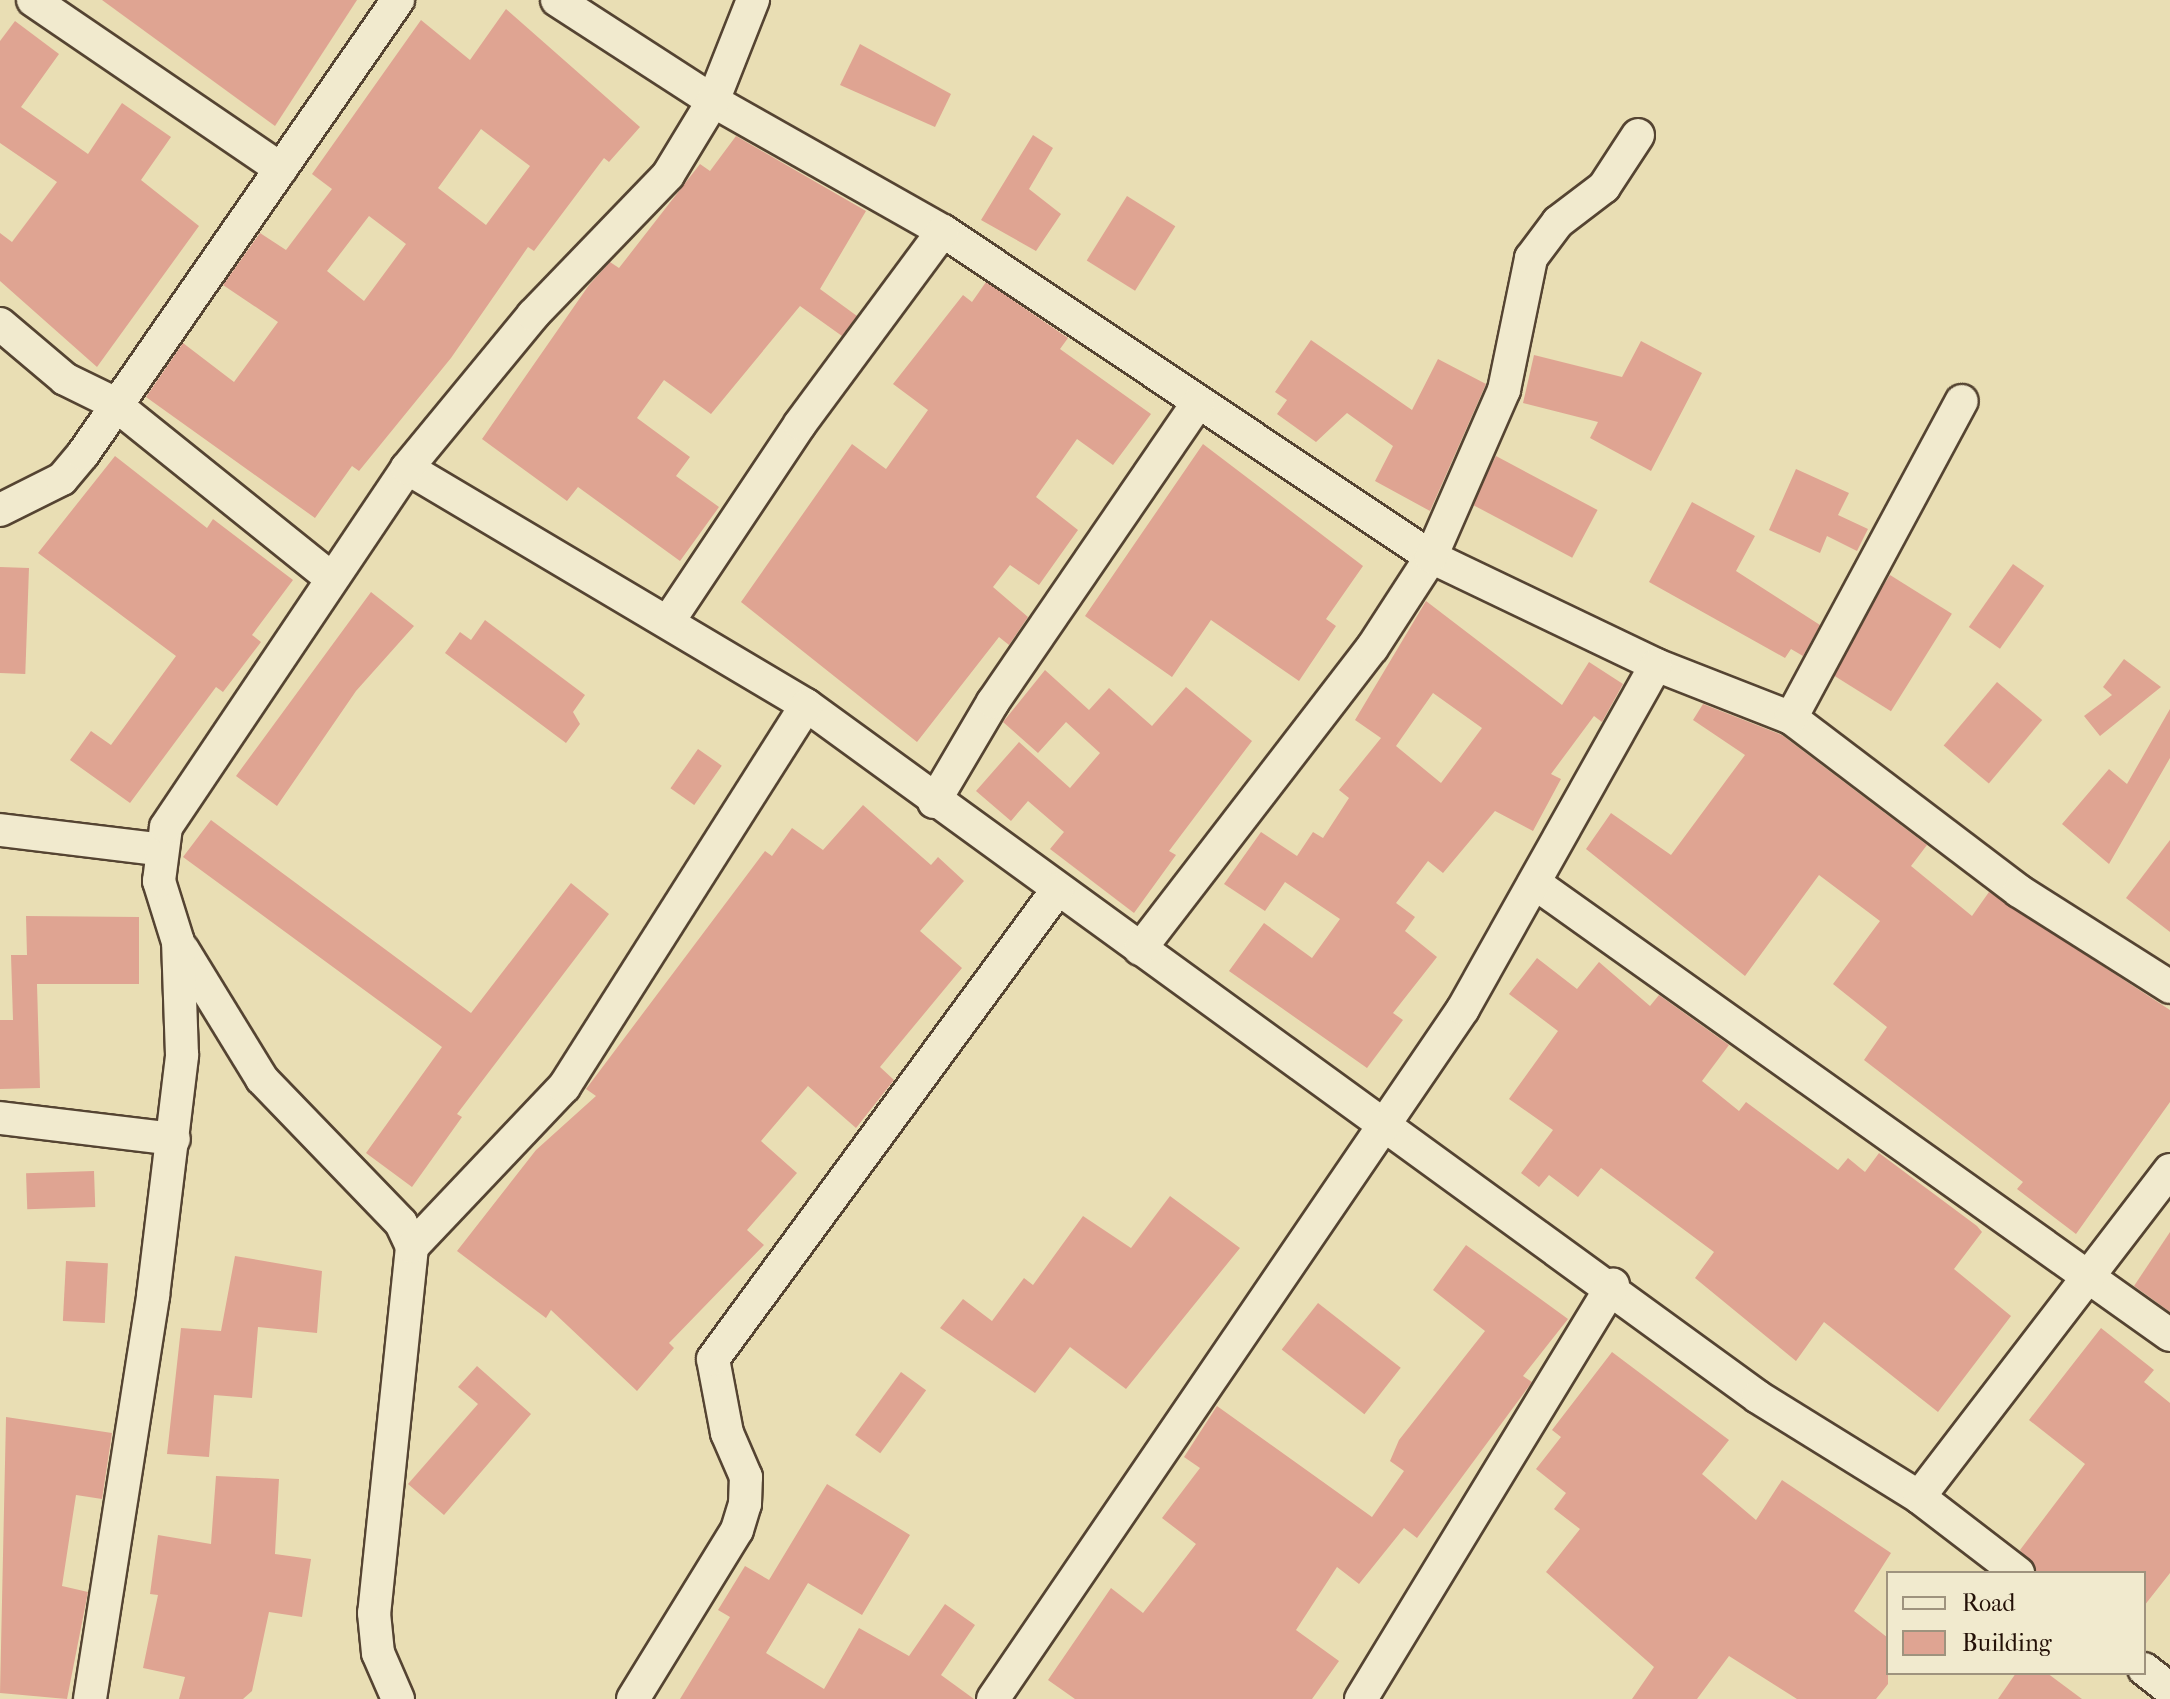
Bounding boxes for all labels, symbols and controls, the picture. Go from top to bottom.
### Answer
legend [1886,1571,2146,1675]
text: Road [1962,1589,2015,1617]
text: Building [1962,1629,2052,1657]

